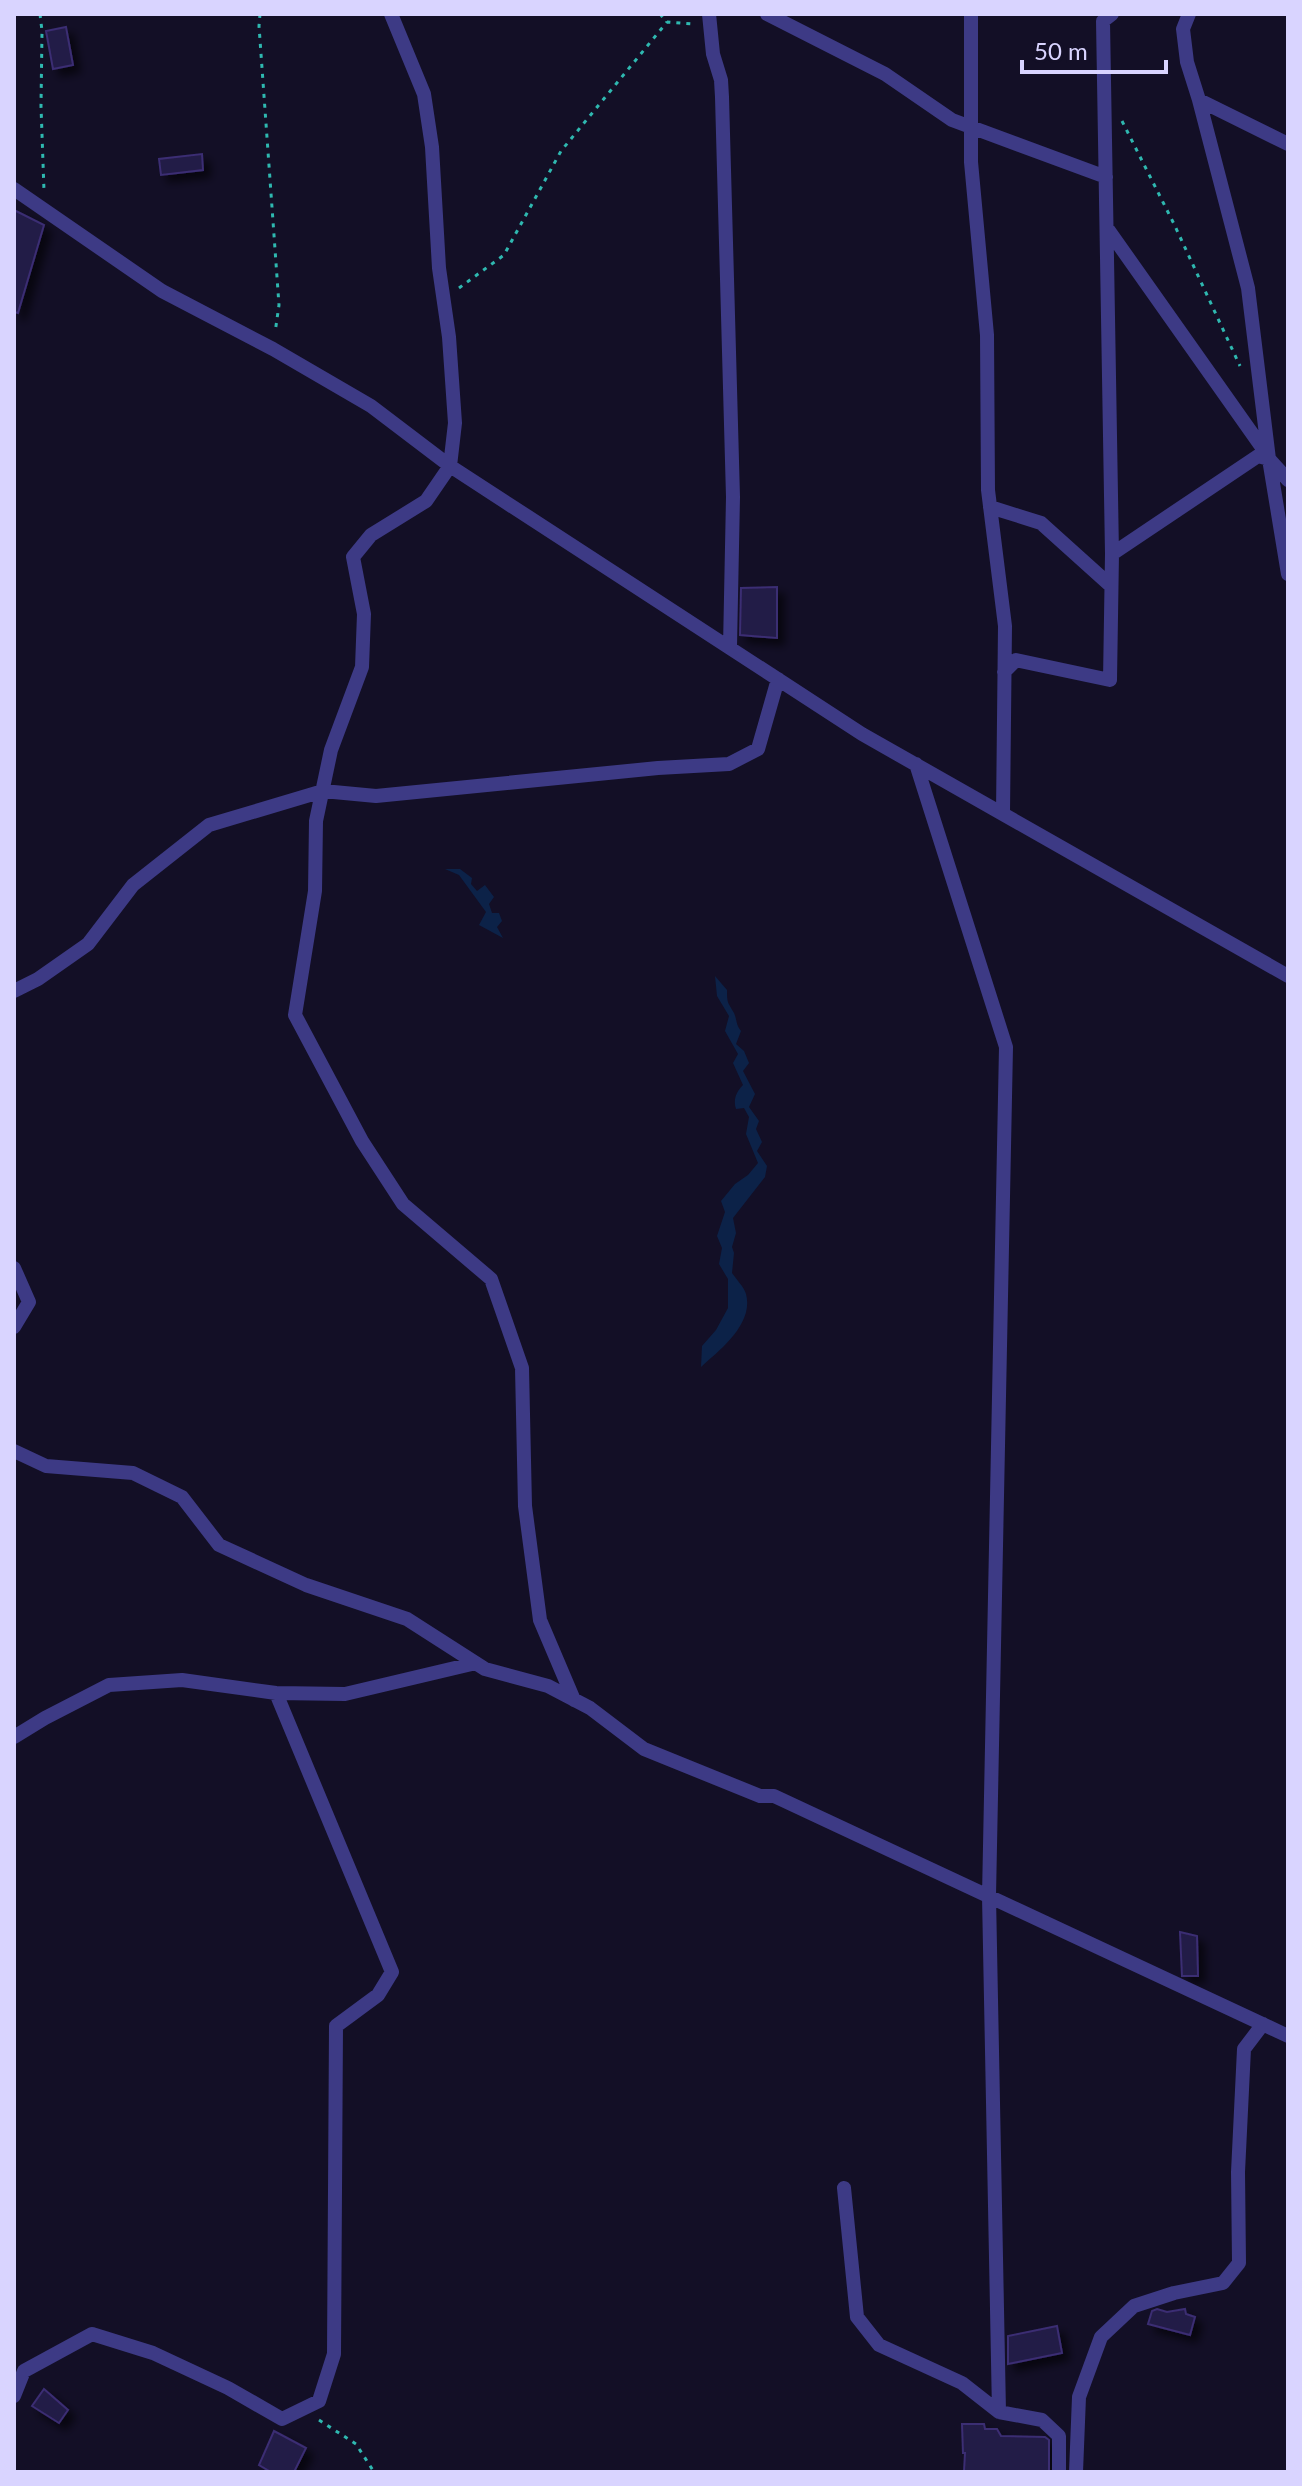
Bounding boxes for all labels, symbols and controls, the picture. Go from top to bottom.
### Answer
scale bar [1022,24,1166,74]
text: 50 m [1034,36,1088,65]

